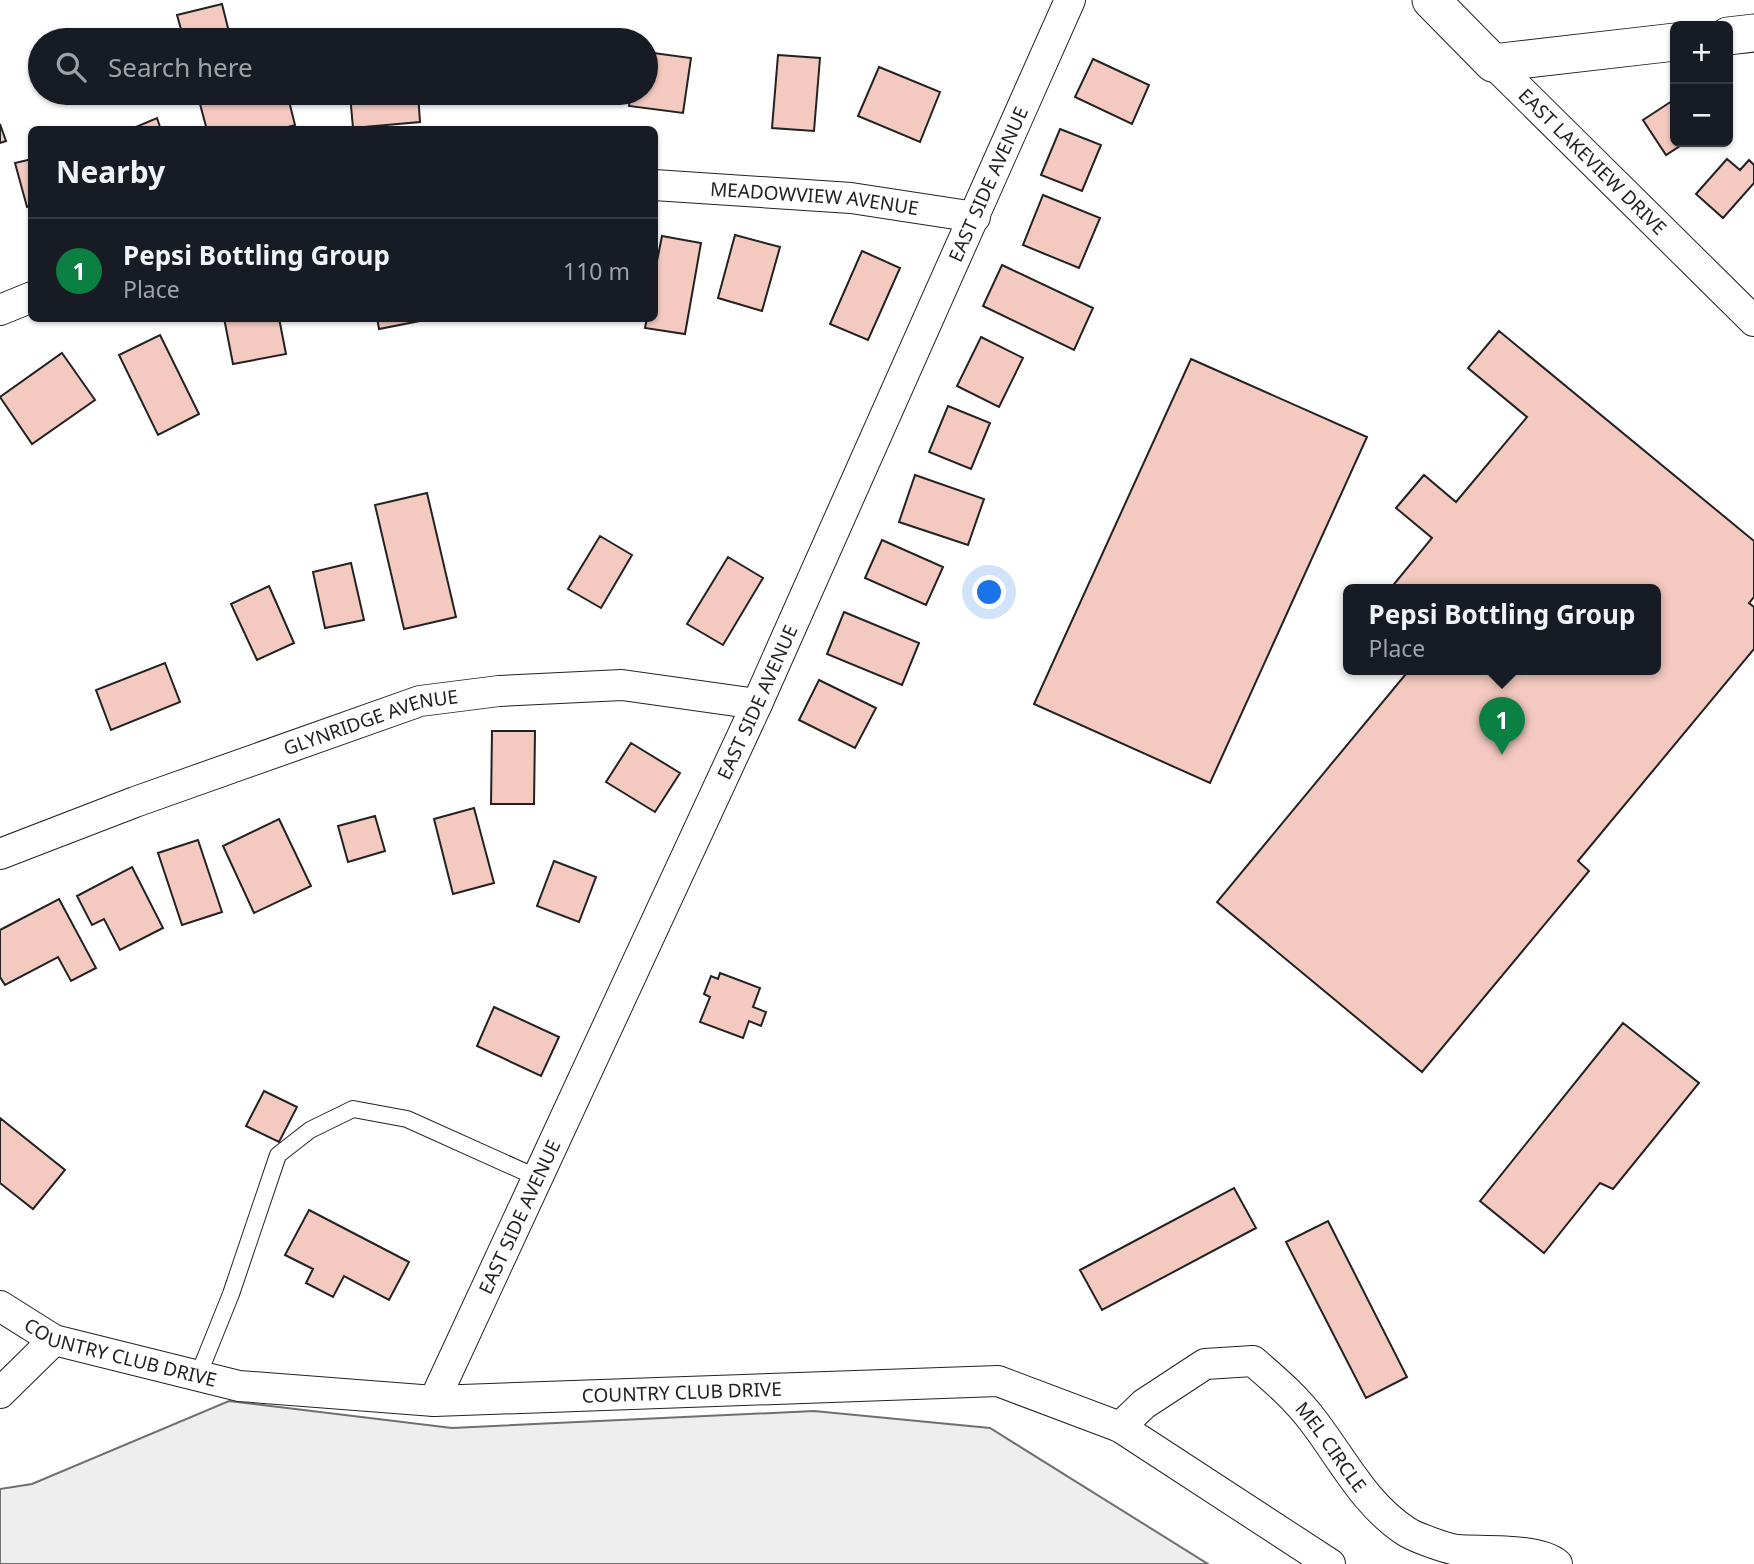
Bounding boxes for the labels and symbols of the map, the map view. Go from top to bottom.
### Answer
street label: EAST LAKEVIEW DRIVE [1513,82,1672,240]
street label: EAST SIDE AVENUE [942,103,1034,266]
street label: MEADOWVIEW AVENUE [709,176,921,221]
your location [972,575,1006,609]
street label: EAST SIDE AVENUE [711,621,804,784]
street label: GLYNRIDGE AVENUE [280,683,459,761]
pin: 1 [1479,697,1525,755]
street label: EAST SIDE AVENUE [472,1135,566,1298]
street label: COUNTRY CLUB DRIVE [19,1311,219,1393]
street label: COUNTRY CLUB DRIVE [581,1376,782,1409]
street label: MEL CIRCLE [1290,1396,1372,1498]

